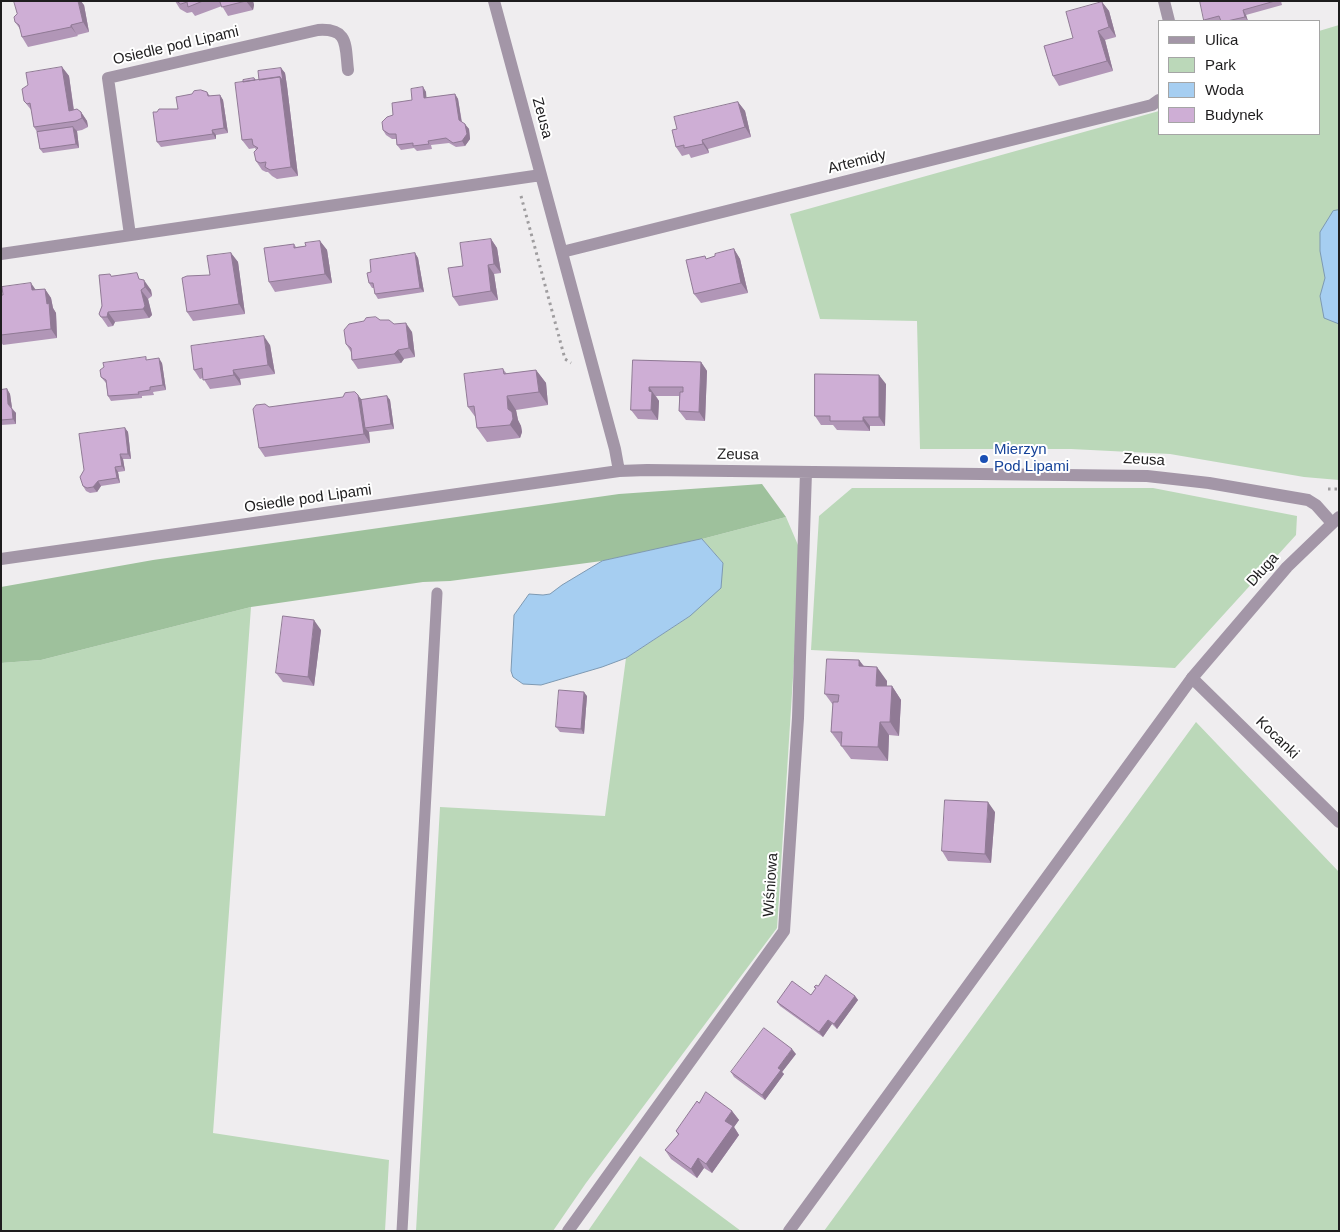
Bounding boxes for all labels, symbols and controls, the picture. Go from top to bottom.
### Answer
legend [1158,20,1320,135]
street label: Osiedle pod Lipami [111,23,241,69]
text: Ulica [1205,31,1238,48]
text: Park [1205,56,1236,73]
text: Woda [1205,81,1244,98]
street label: Zeusa [528,96,556,140]
text: Budynek [1205,106,1263,123]
street label: Artemidy [826,146,888,178]
place label: Mierzyn Pod Lipami [994,441,1069,476]
street label: Zeusa [717,446,759,464]
street label: Zeusa [1123,450,1165,470]
marker: Mierzyn Pod Lipami [978,453,990,465]
street label: Osiedle pod Lipami [243,481,373,517]
street label: Długa [1243,549,1283,591]
street label: Kocanki [1252,713,1302,763]
street label: Wiśniowa [760,852,782,918]

